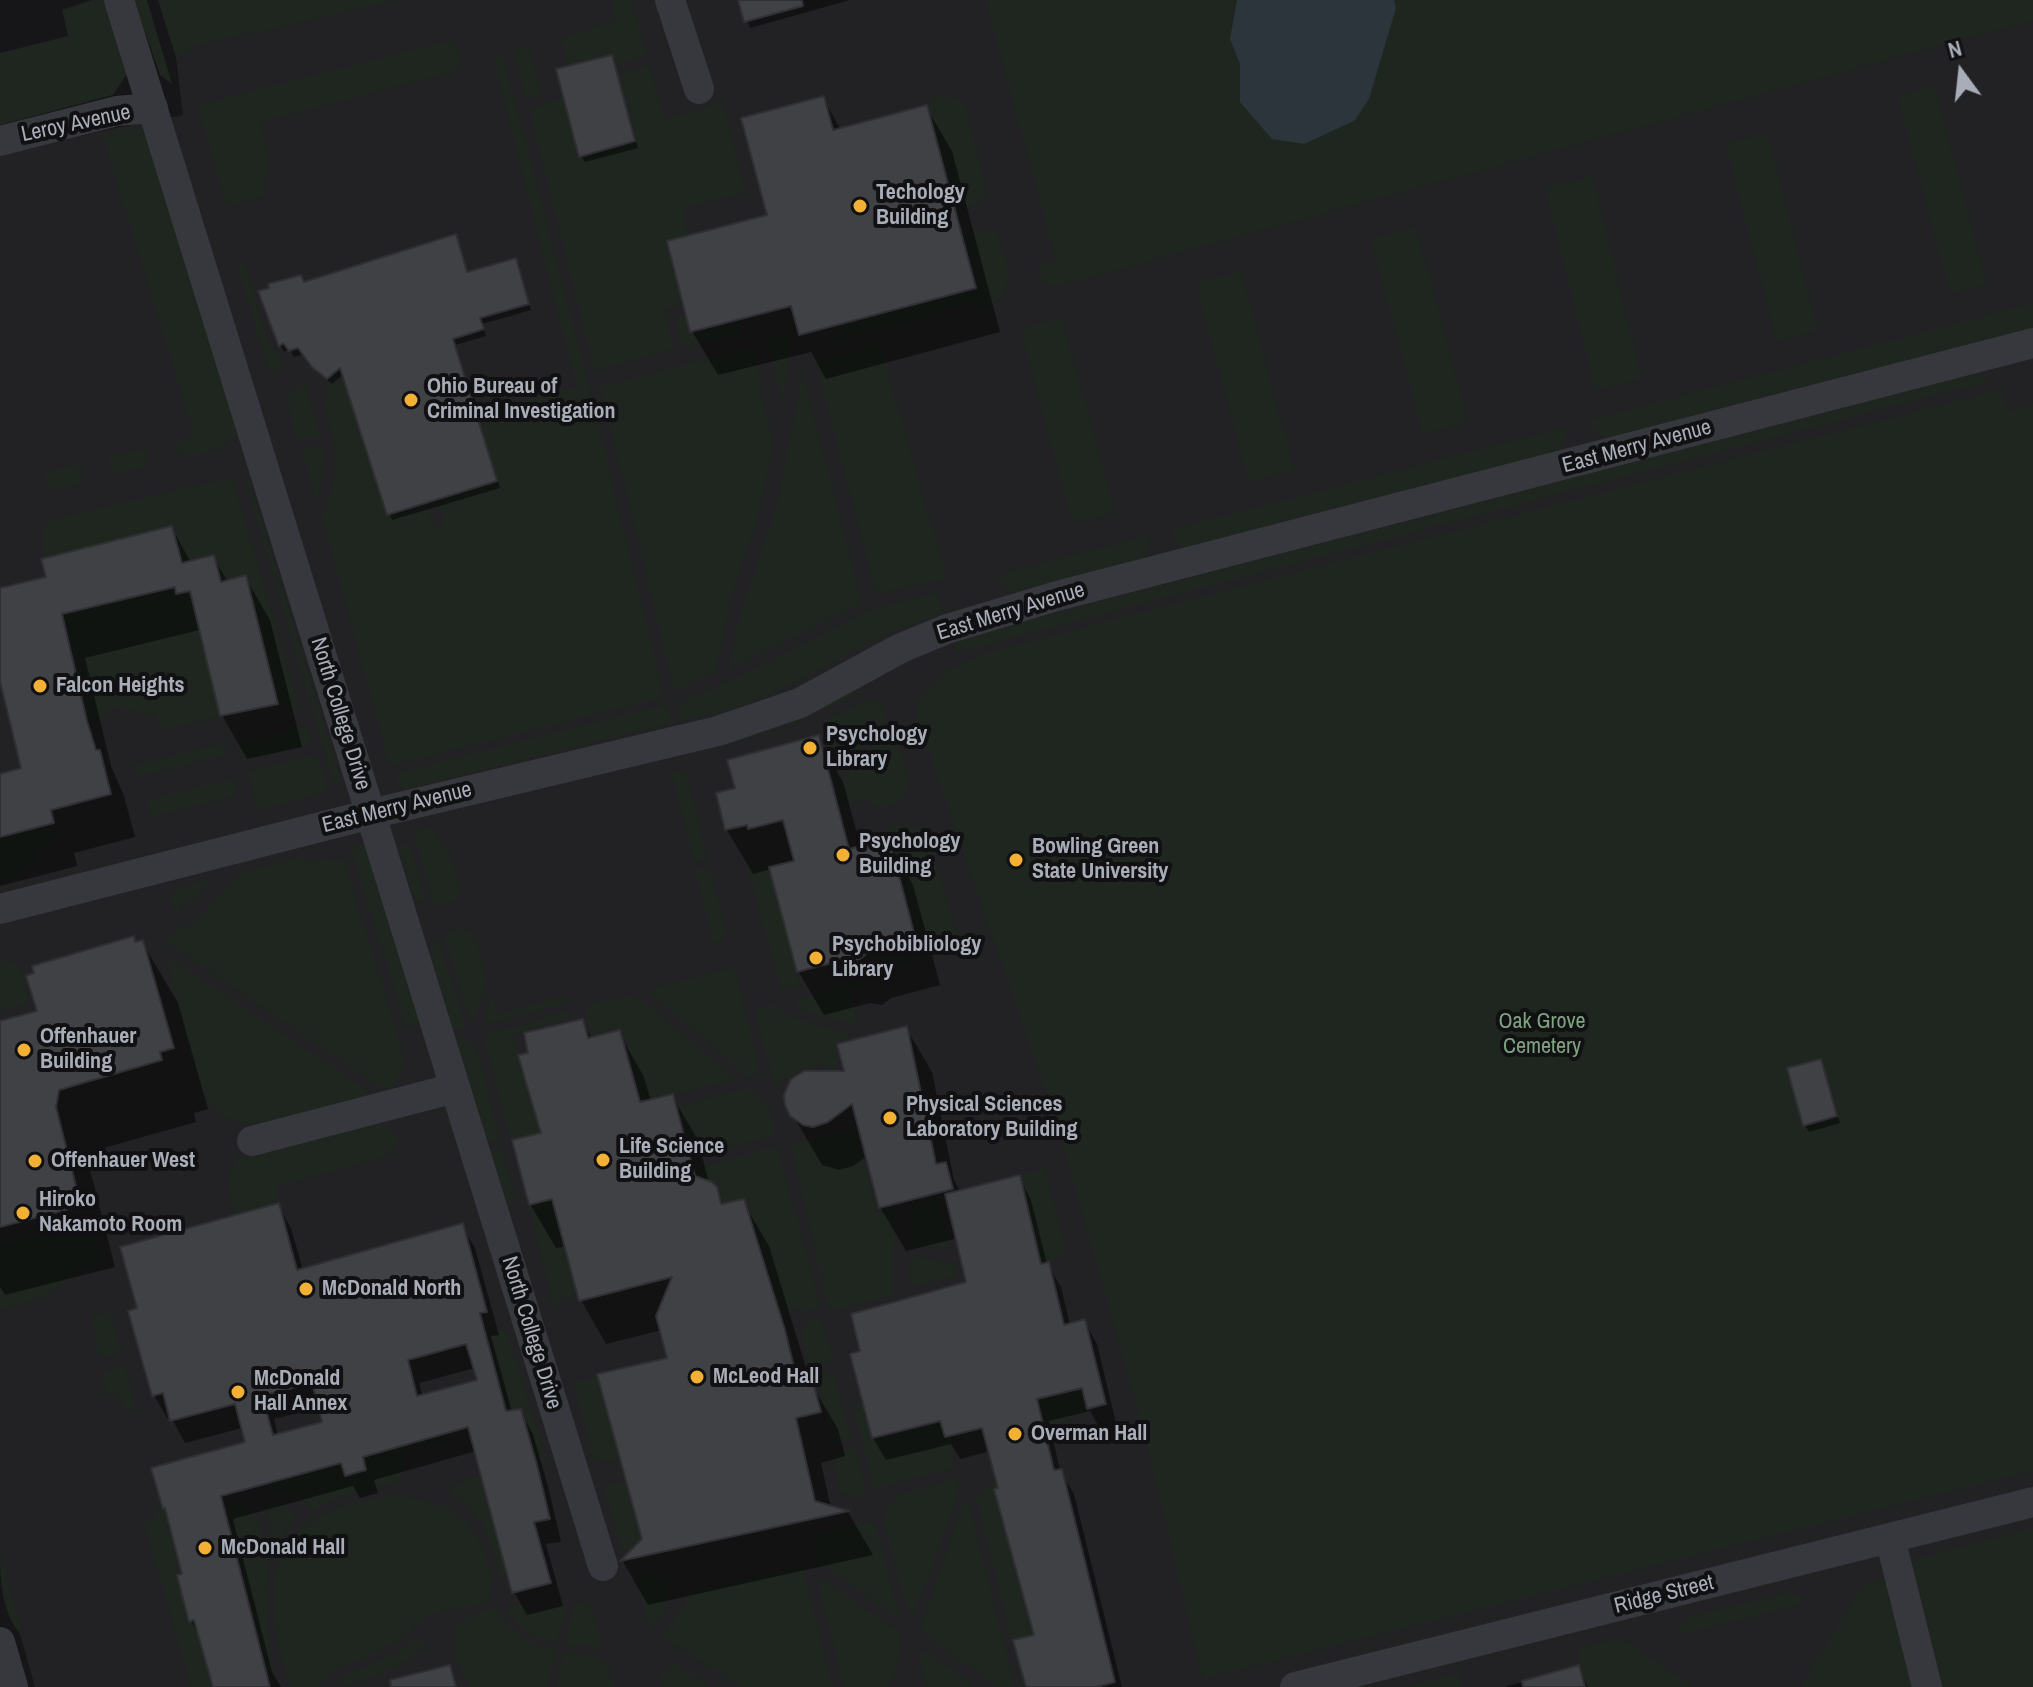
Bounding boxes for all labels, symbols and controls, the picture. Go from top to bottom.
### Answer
north arrow [1921,32,2001,112]
text: N [1945,33,1965,65]
street label: Leroy Avenue [19,100,133,148]
place label: Techology Building [876,180,965,232]
marker: Techology Building [851,197,869,215]
place label: Ohio Bureau of Criminal Investigation [427,374,615,426]
marker: Ohio Bureau of Criminal Investigation [402,391,420,409]
street label: East Merry Avenue [1560,414,1714,480]
street label: East Merry Avenue [934,577,1088,647]
street label: North College Drive [304,634,376,794]
place label: Falcon Heights [56,673,184,699]
marker: Falcon Heights [31,677,49,695]
place label: Psychology Library [826,722,927,774]
marker: Psychology Library [801,739,819,757]
street label: East Merry Avenue [320,777,474,839]
place label: Psychology Building [859,829,960,880]
place label: Bowling Green State University [1032,834,1168,886]
marker: Psychology Building [834,846,852,864]
marker: Bowling Green State University [1007,851,1025,869]
place label: Psychobibliology Library [832,932,981,984]
marker: Psychobibliology Library [807,949,825,967]
park label: Oak Grove Cemetery [1498,1009,1586,1060]
place label: Offenhauer Building [40,1024,136,1076]
marker: Offenhauer Building [15,1041,33,1059]
place label: Physical Sciences Laboratory Building [906,1092,1077,1144]
marker: Physical Sciences Laboratory Building [881,1109,899,1127]
place label: Life Science Building [619,1134,724,1186]
place label: Offenhauer West [51,1148,195,1174]
marker: Life Science Building [594,1151,612,1169]
marker: Offenhauer West [26,1152,44,1170]
place label: Hiroko Nakamoto Room [39,1187,182,1238]
marker: Hiroko Nakamoto Room [14,1204,32,1222]
street label: North College Drive [495,1253,567,1413]
place label: McDonald North [322,1276,461,1302]
marker: McDonald North [297,1280,315,1298]
place label: McLeod Hall [713,1364,819,1390]
place label: McDonald Hall Annex [254,1366,347,1418]
marker: McLeod Hall [688,1368,706,1386]
marker: McDonald Hall Annex [229,1383,247,1401]
place label: Overman Hall [1031,1421,1147,1447]
marker: Overman Hall [1006,1425,1024,1443]
place label: McDonald Hall [221,1535,345,1561]
marker: McDonald Hall [196,1539,214,1557]
street label: Ridge Street [1612,1570,1716,1620]

